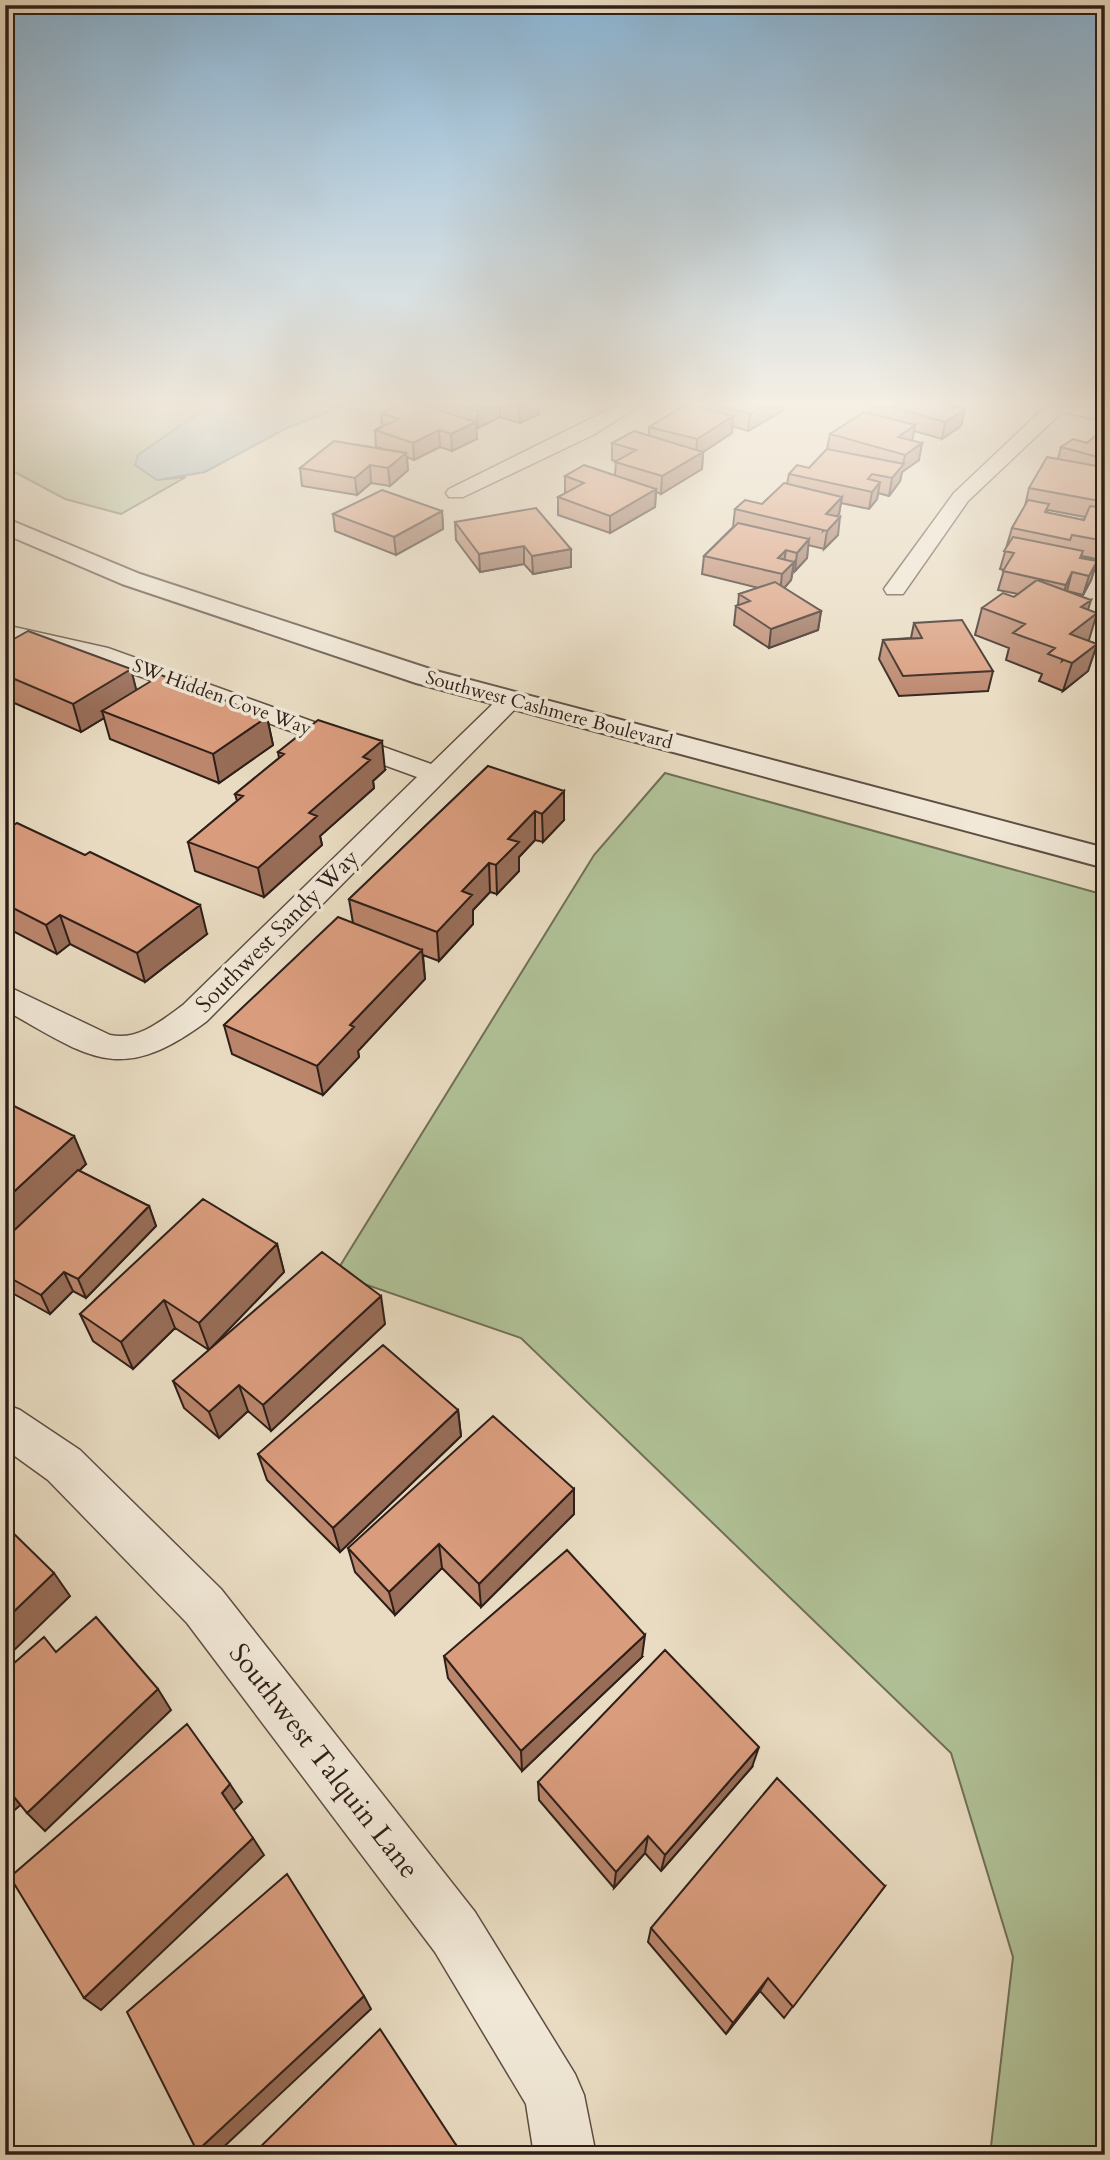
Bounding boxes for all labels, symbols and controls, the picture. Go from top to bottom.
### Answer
street label: SW Hidden Cove Way [129,652,315,742]
street label: Southwest Cashmere Boulevard [423,664,675,756]
street label: Southwest Sandy Way [189,843,365,1019]
street label: Southwest Talquin Lane [220,1636,428,1886]

